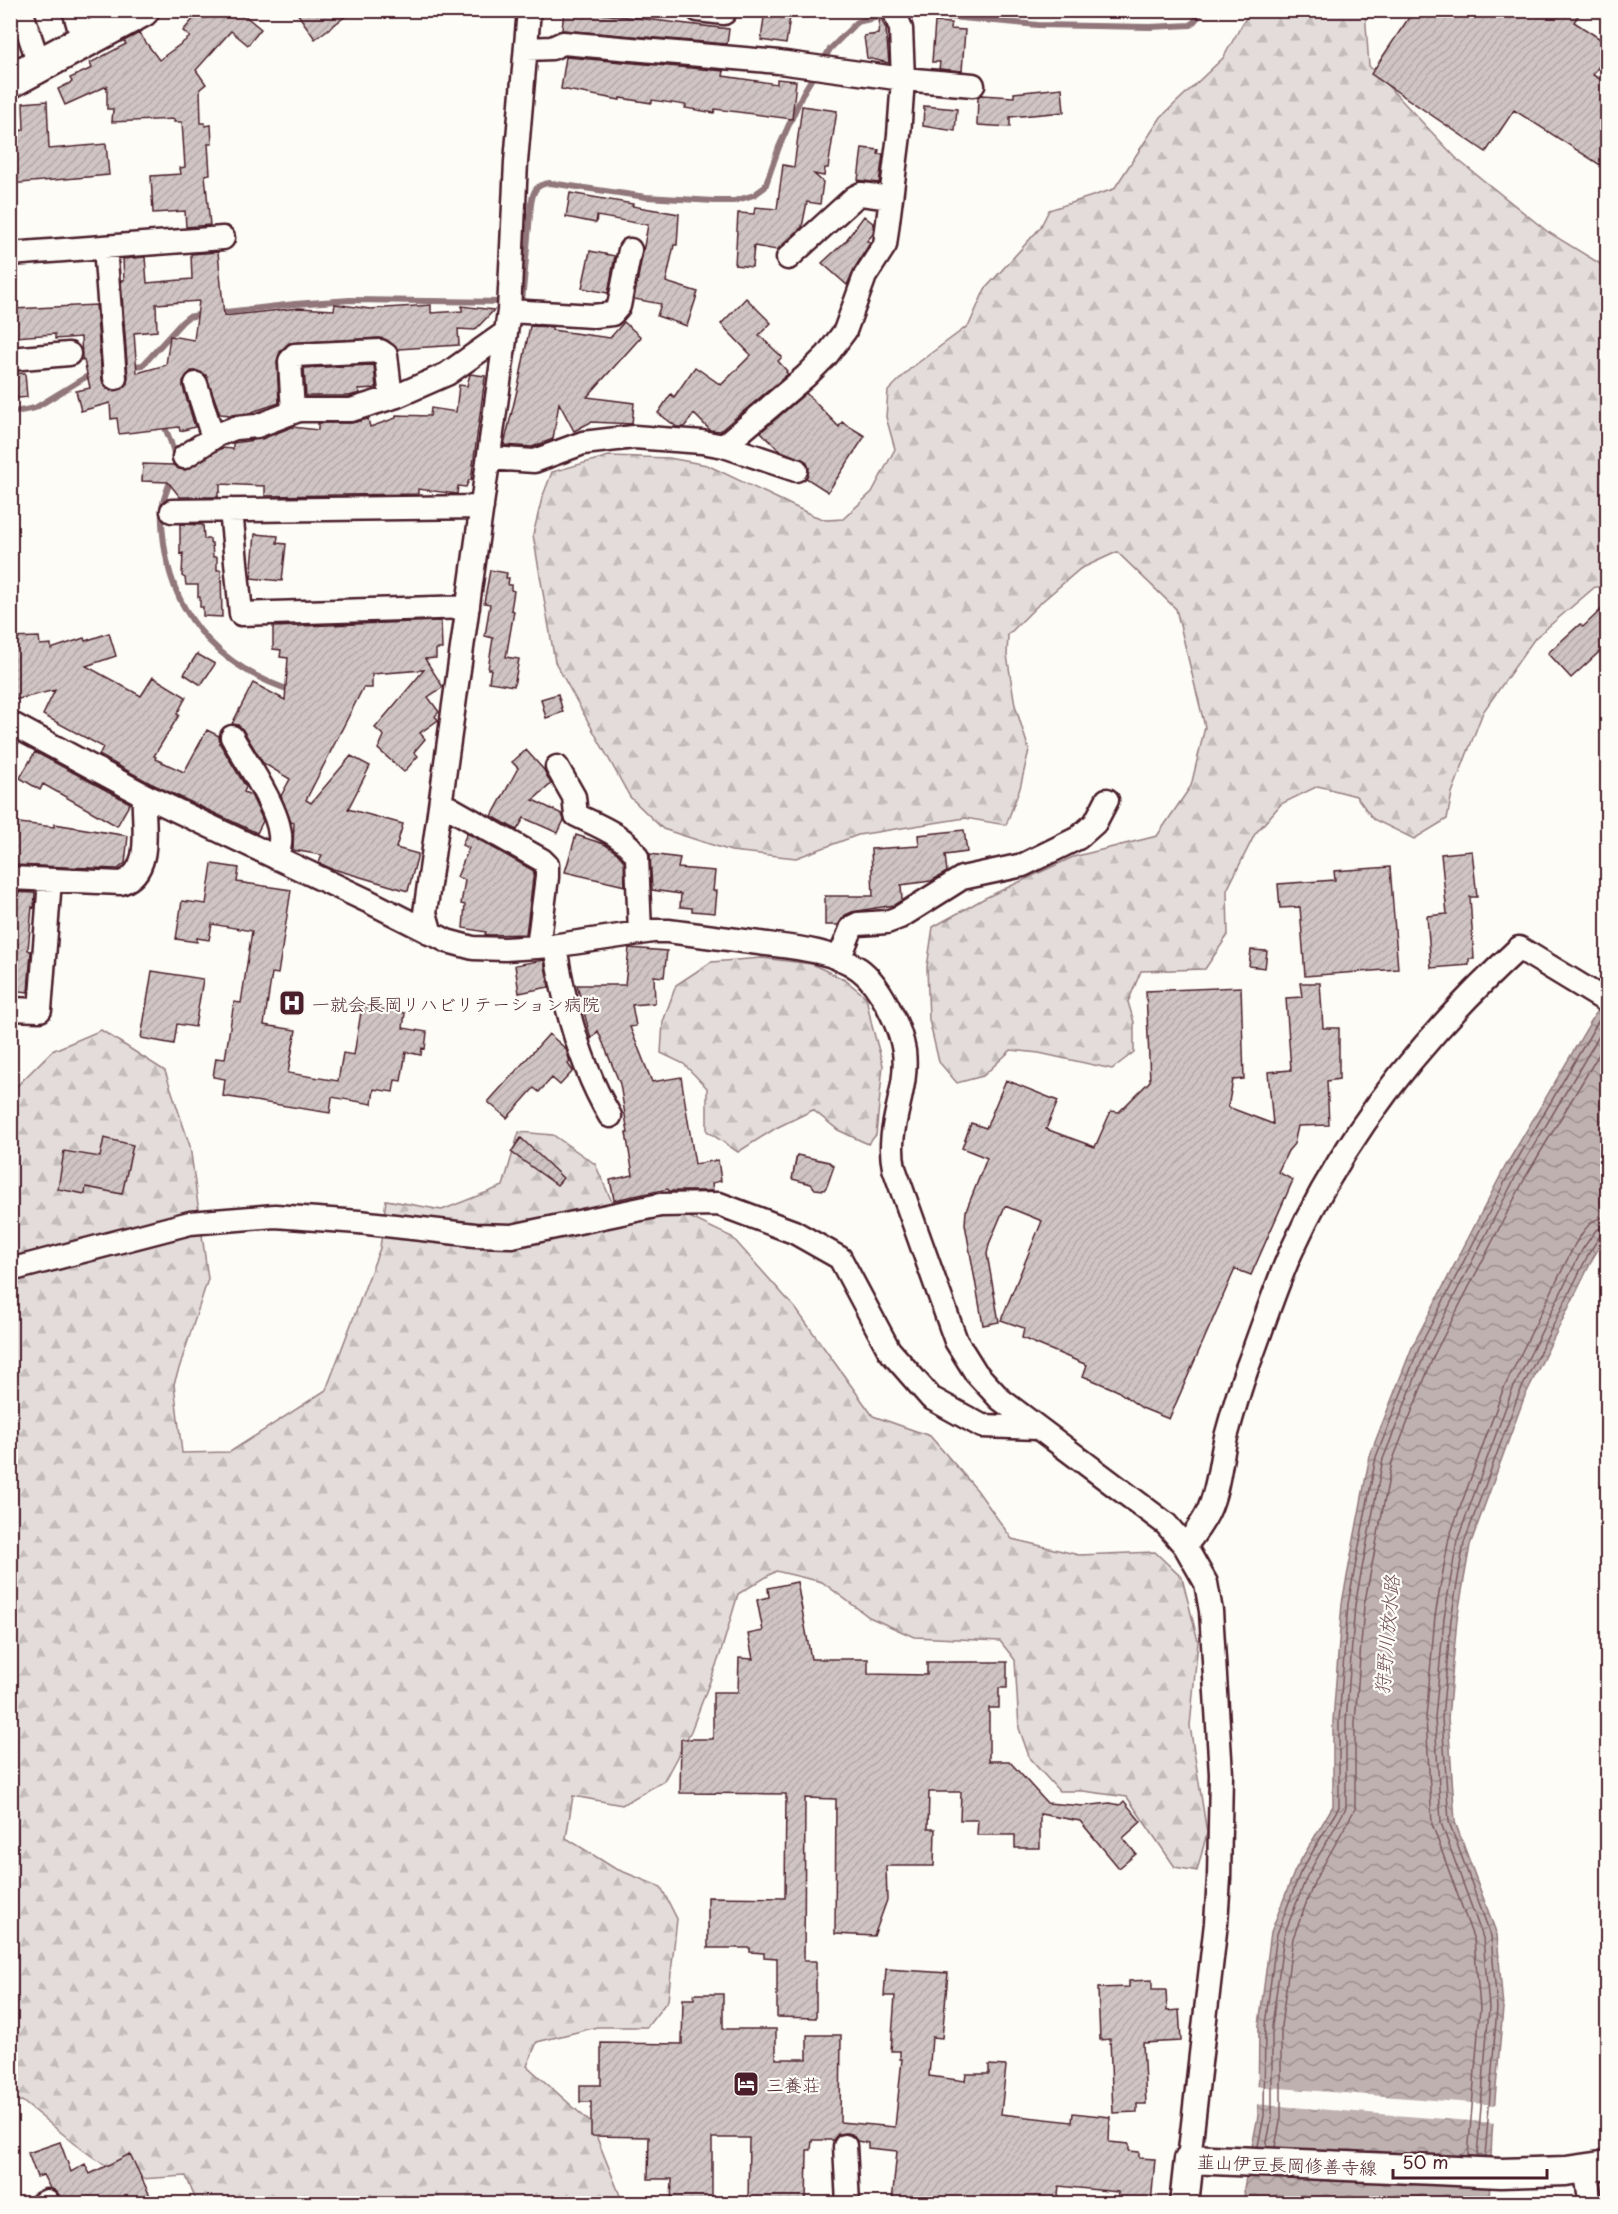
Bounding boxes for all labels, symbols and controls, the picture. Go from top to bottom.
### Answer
hospital icon: 一就会長岡リハビリテーション病院 [277,988,307,1018]
place label: 一就会長岡リハビリテーション病院 [312,990,600,1017]
water label: 狩野川放水路 [1366,1573,1406,1696]
hotel icon: 三養荘 [731,2069,761,2099]
place label: 三養荘 [766,2071,820,2098]
scale bar [1393,2142,1548,2180]
street label: 韮山伊豆長岡修善寺線 [1197,2147,1377,2181]
text: 50 m [1402,2148,1449,2175]

